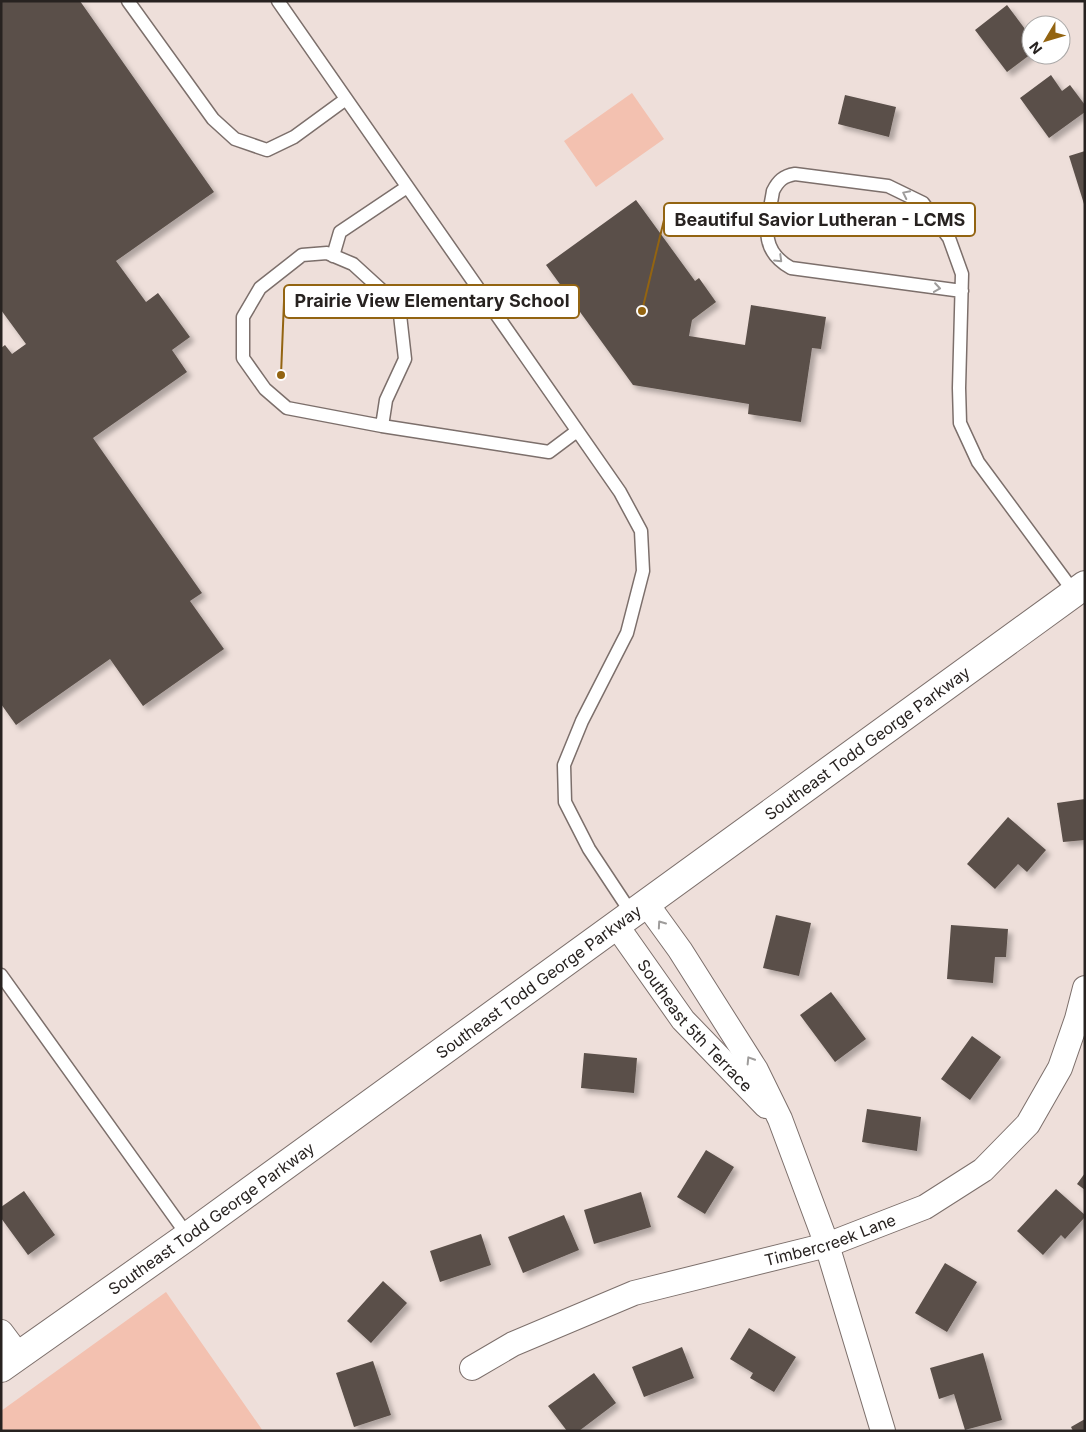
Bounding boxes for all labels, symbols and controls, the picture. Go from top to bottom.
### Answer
north arrow [1021,15,1071,65]
text: N [1025,39,1045,58]
one-way arrow [902,190,911,201]
callout: Beautiful Savior Lutheran - LCMS [664,203,975,236]
text: Beautiful Savior Lutheran - LCMS [675,209,966,230]
one-way arrow [773,253,782,262]
one-way arrow [933,282,941,293]
callout: Prairie View Elementary School [284,285,579,318]
text: Prairie View Elementary School [294,290,570,311]
street label: Southeast Todd George Parkway [761,662,974,824]
street label: Southeast Todd George Parkway [432,900,645,1063]
one-way arrow [658,920,667,930]
street label: Southeast 5th Terrace [633,955,757,1096]
one-way arrow [747,1057,756,1066]
street label: Southeast Todd George Parkway [104,1138,318,1299]
street label: Timbercreek Lane [762,1209,898,1270]

